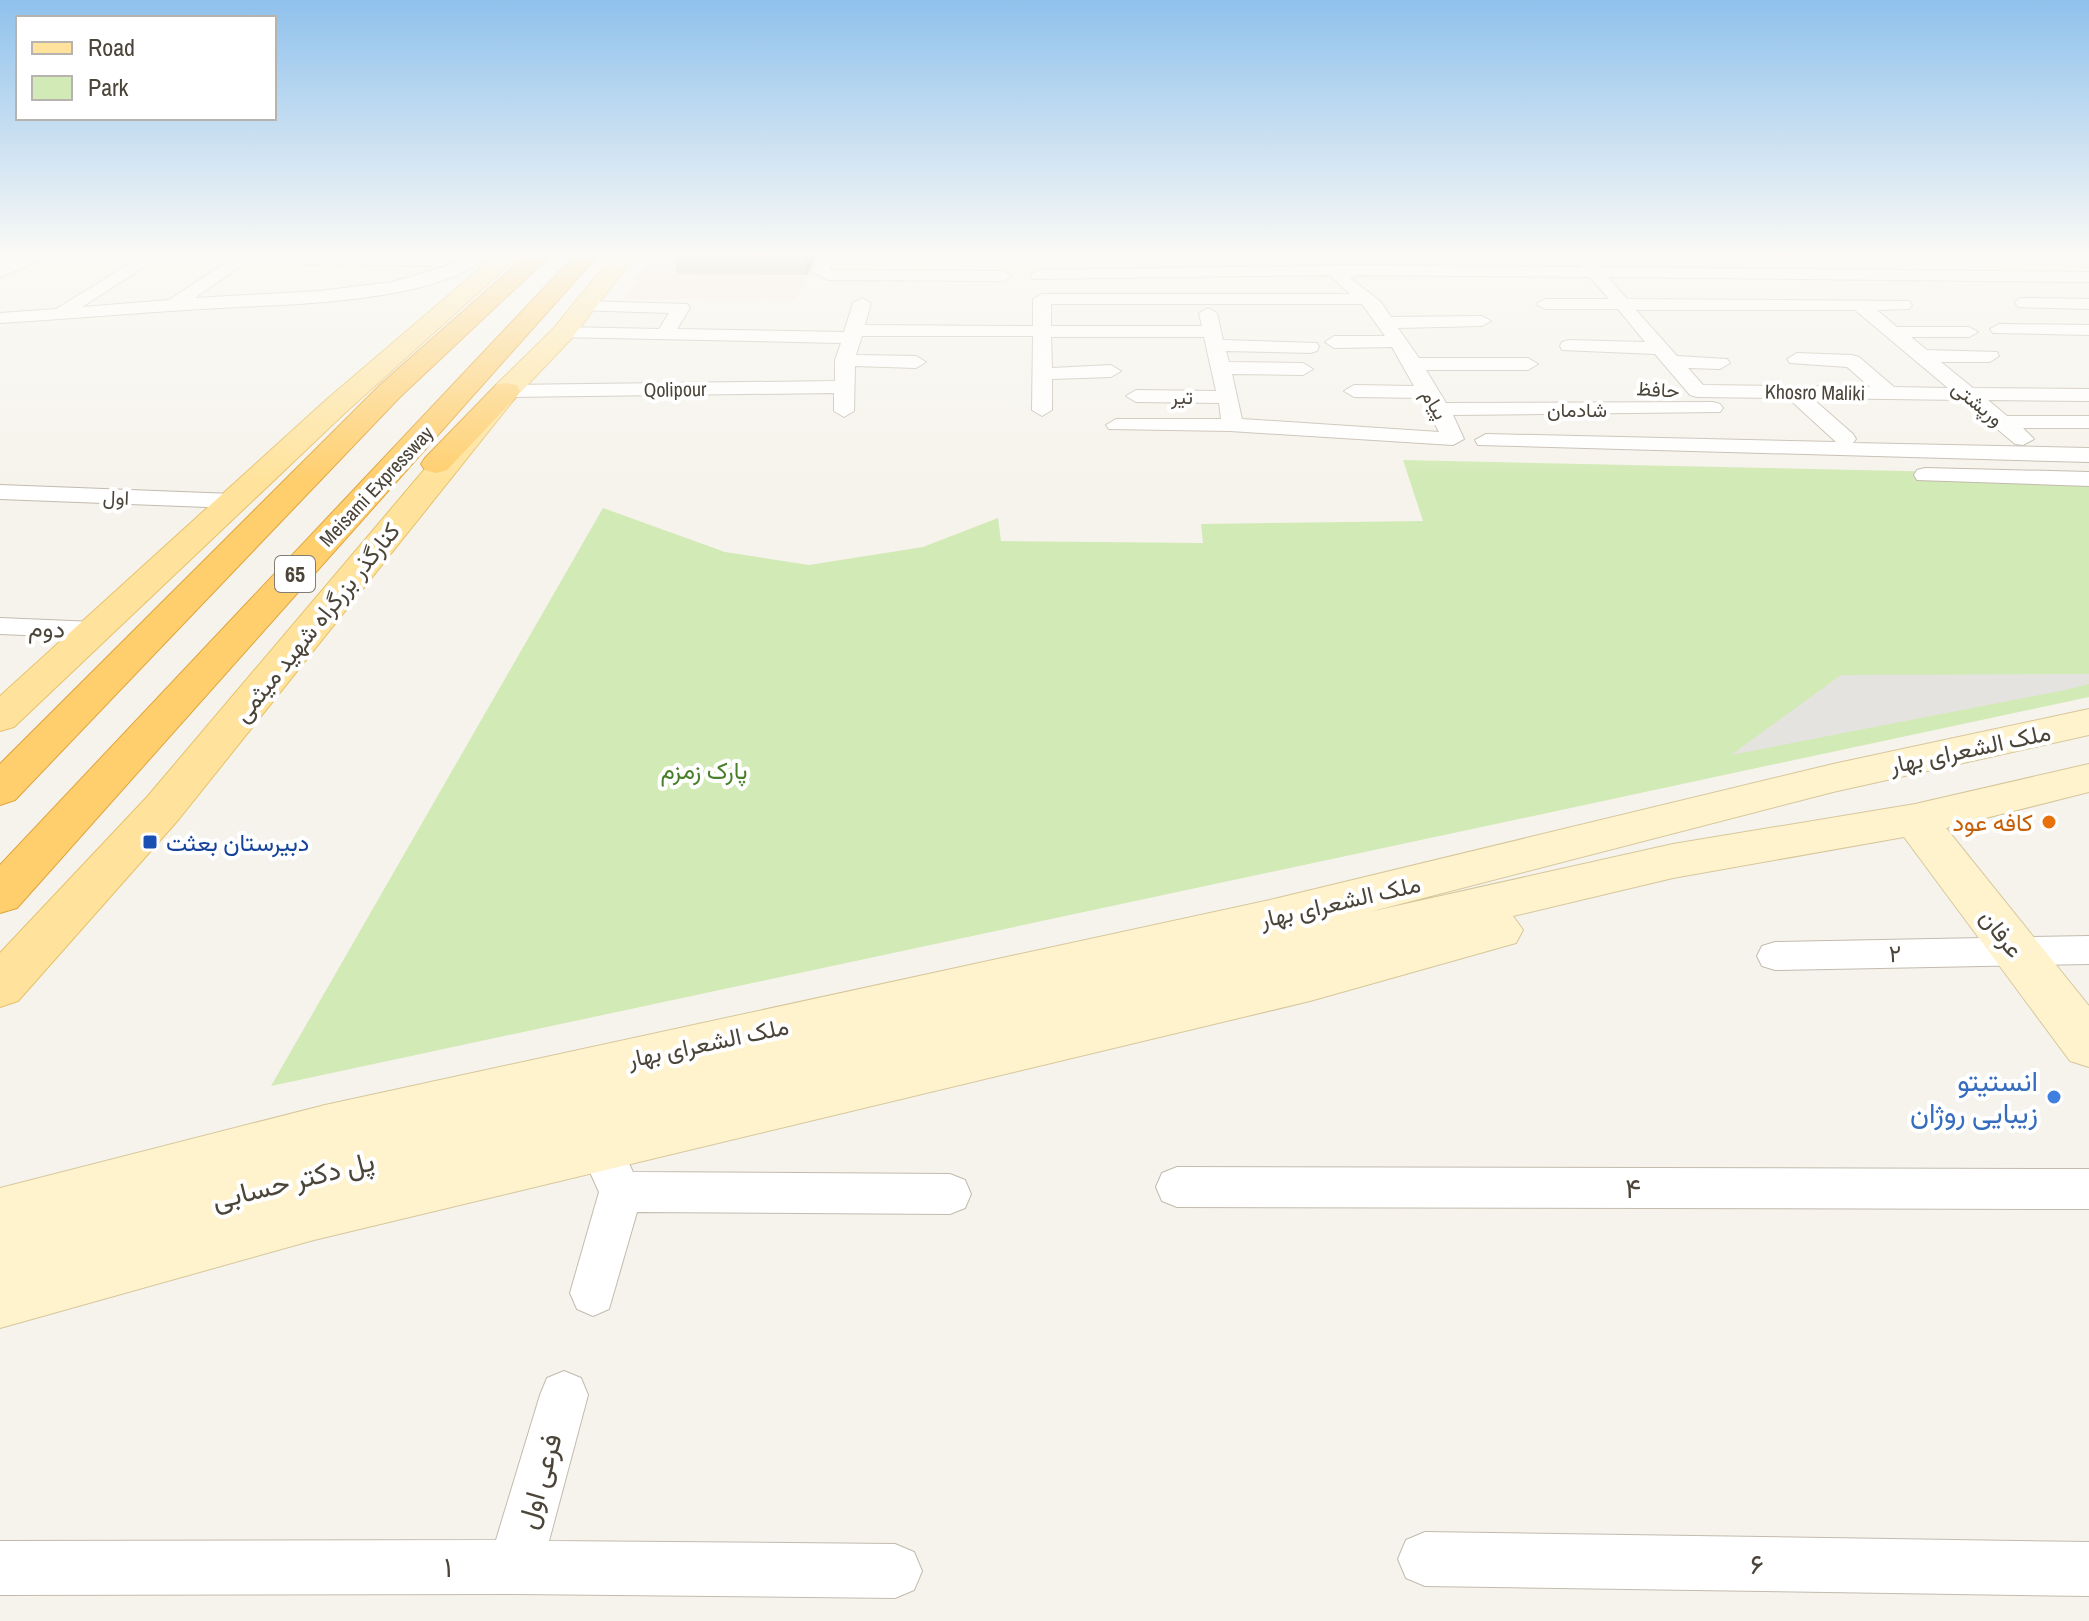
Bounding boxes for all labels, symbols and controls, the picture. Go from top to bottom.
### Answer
legend [16,16,276,120]
text: Road [88,31,135,63]
text: Park [88,71,129,103]
street label: حافظ [1636,374,1680,404]
street label: ورپشتی [1946,374,2009,433]
street label: Qolipour [643,375,707,403]
street label: Khosro Maliki [1765,378,1865,406]
street label: تیر [1170,383,1193,410]
street label: پیام [1415,384,1455,425]
street label: شادمان [1547,396,1607,423]
street label: Meisami Expressway [313,419,440,552]
street label: اول [102,483,130,511]
street label: کنارگذر بزرگراه شهید میثمی [225,515,407,729]
road number: 65 [275,556,315,592]
street label: دوم [28,611,66,646]
street label: ملک الشعرای بهار [1885,715,2054,781]
park label: پارک زمزم [660,754,748,787]
place label: کافه عود [1953,806,2033,838]
marker: کافه عود [2040,813,2058,831]
place label: دبیرستان بعثت [166,826,309,858]
marker: دبیرستان بعثت [141,833,159,851]
street label: ملک الشعرای بهار [1255,867,1424,935]
street label: عرفان [1973,902,2031,964]
street label: ۲ [1888,937,1902,969]
street label: ملک الشعرای بهار [623,1009,792,1075]
place label: انستیتو زیبایی روژان [1910,1062,2038,1132]
marker: انستیتو زیبایی روژان [2045,1088,2063,1106]
street label: پل دکتر حسابی [208,1141,378,1219]
street label: ۴ [1625,1169,1641,1207]
street label: فرعی اول [507,1429,571,1533]
street label: ۶ [1750,1545,1764,1583]
street label: ۱ [444,1548,452,1586]

